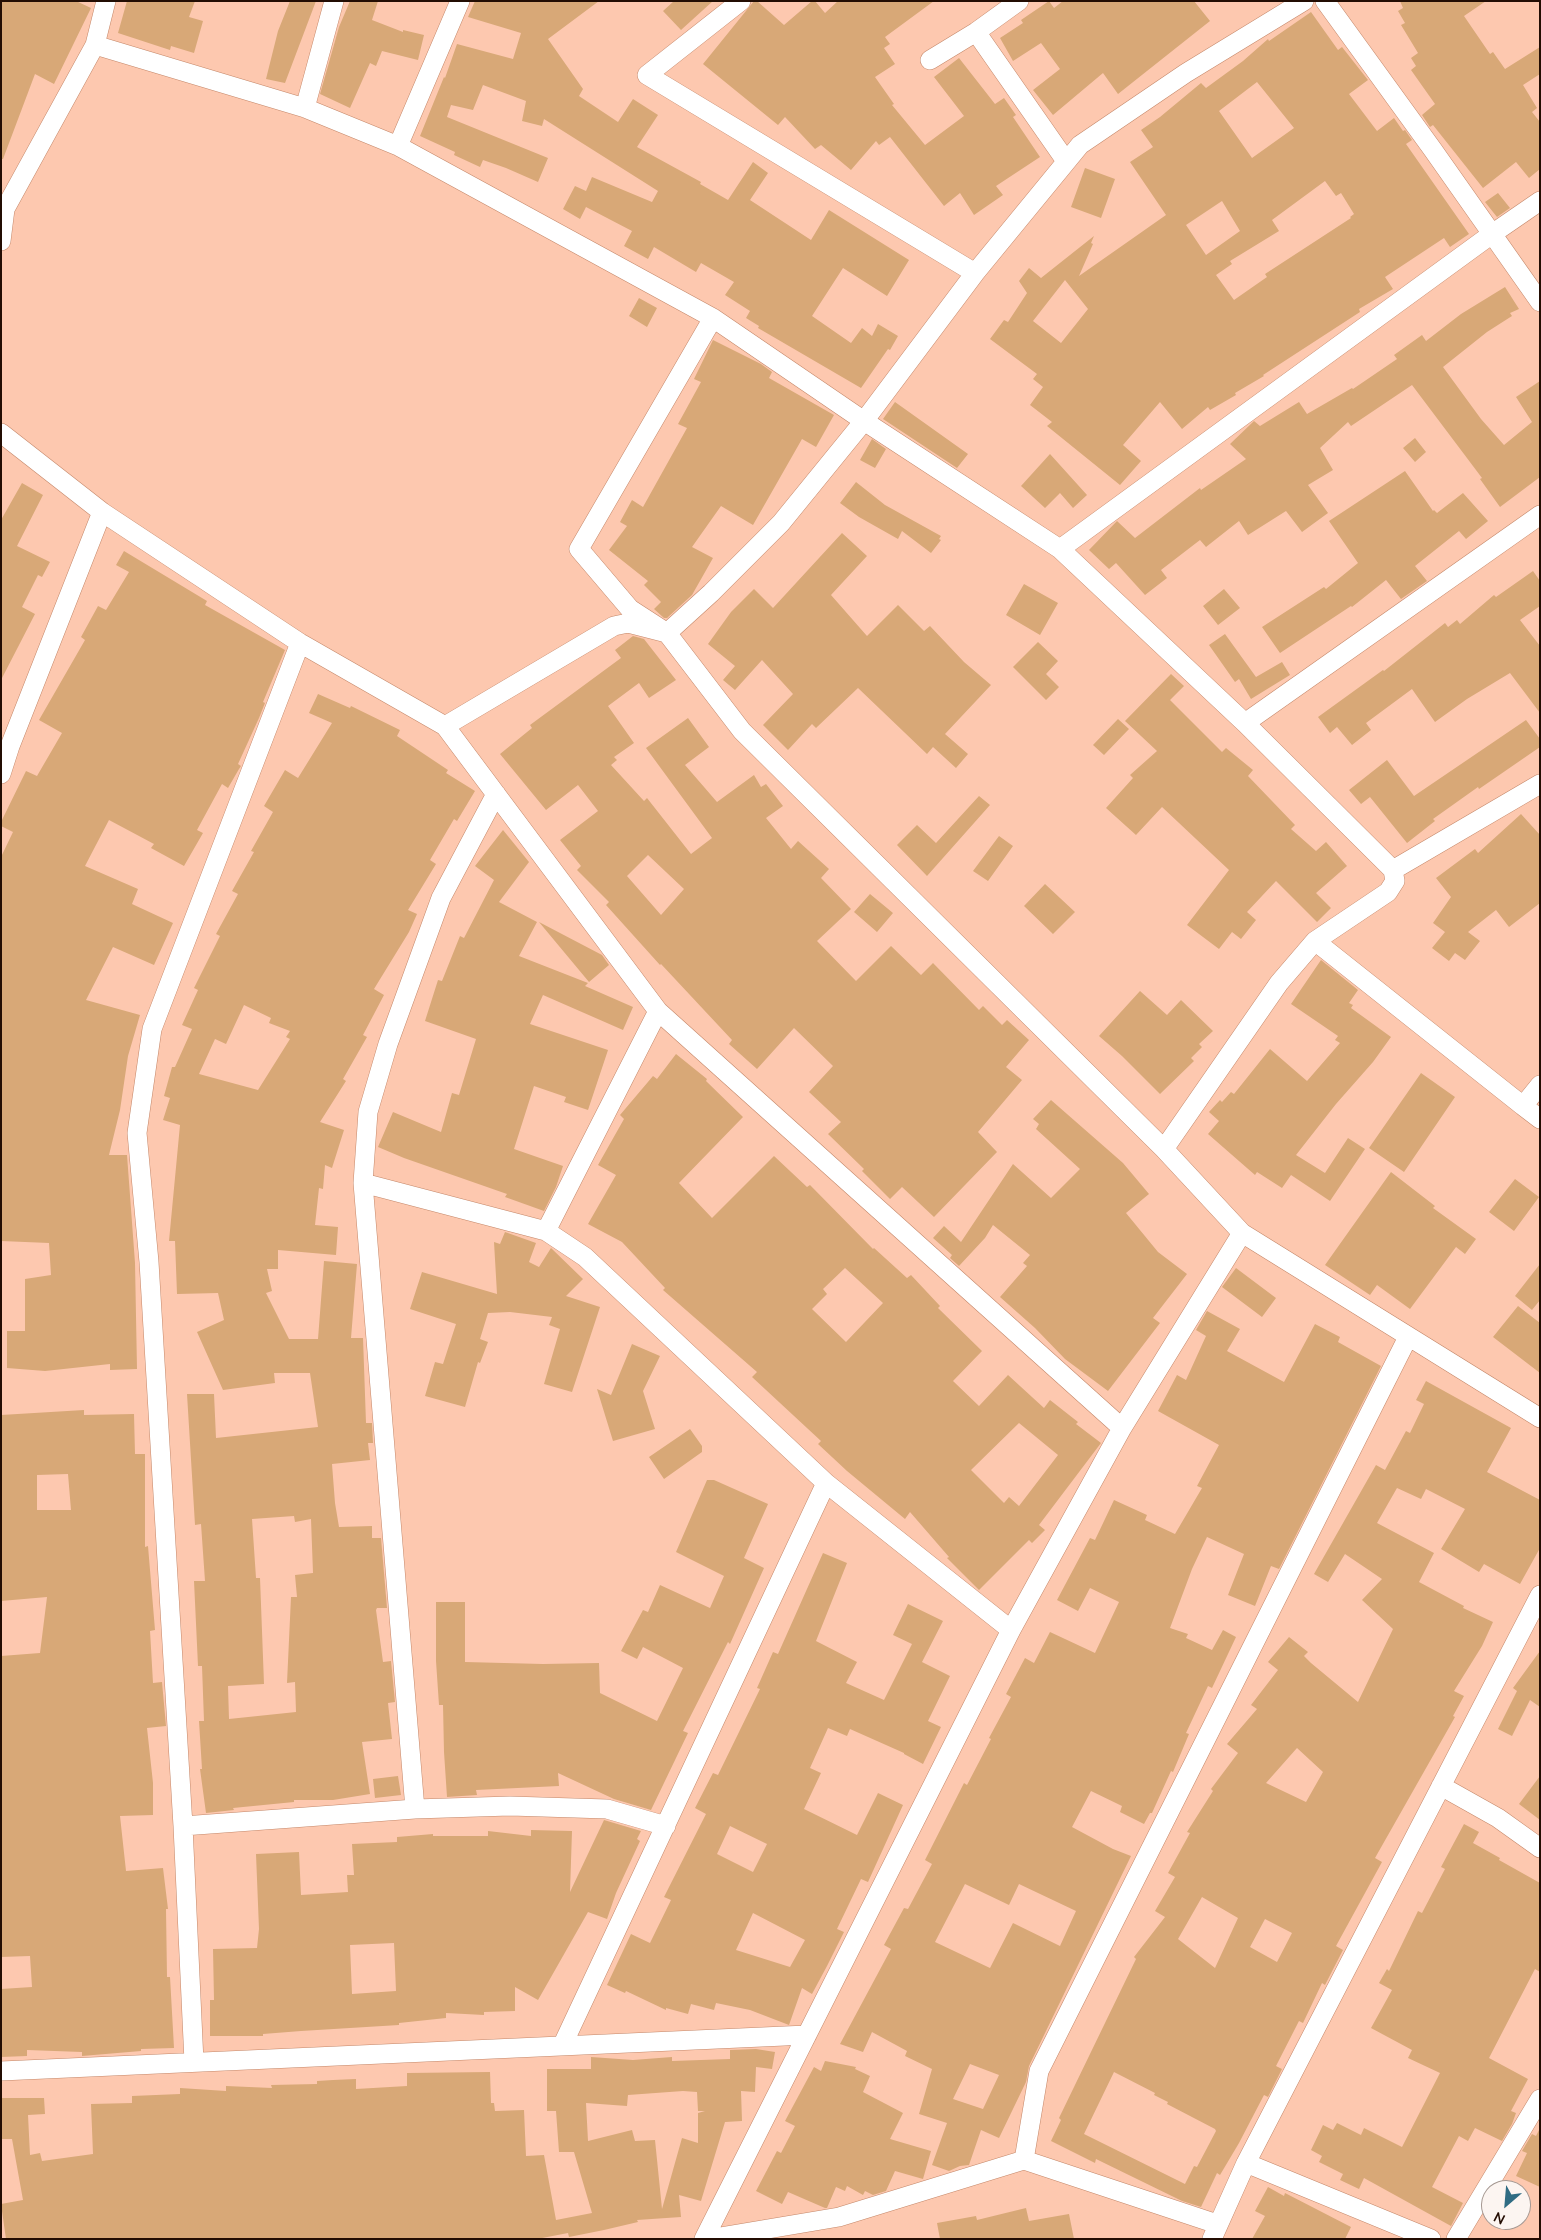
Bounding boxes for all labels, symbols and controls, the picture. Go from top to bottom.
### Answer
north arrow [1481,2180,1531,2230]
text: N [1490,2207,1508,2229]

